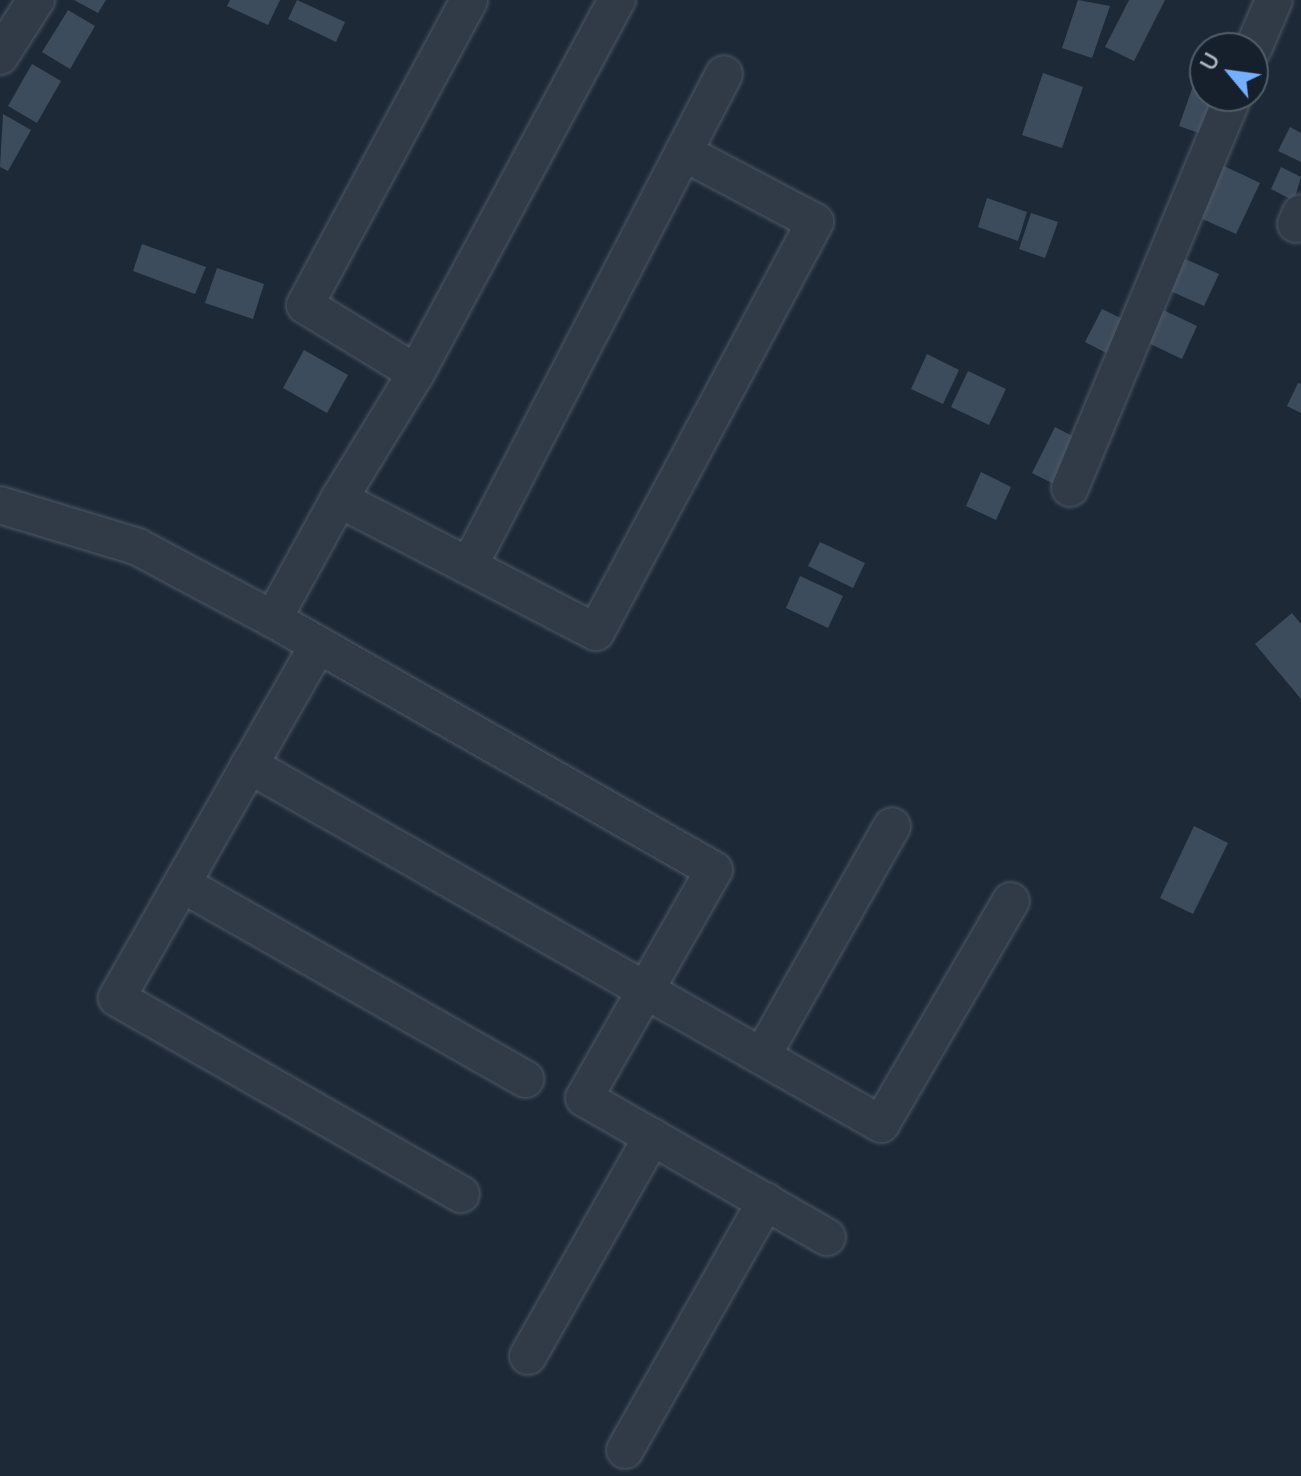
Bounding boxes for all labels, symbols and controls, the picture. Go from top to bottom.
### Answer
north arrow [1189,32,1269,112]
text: U [1193,47,1227,76]

